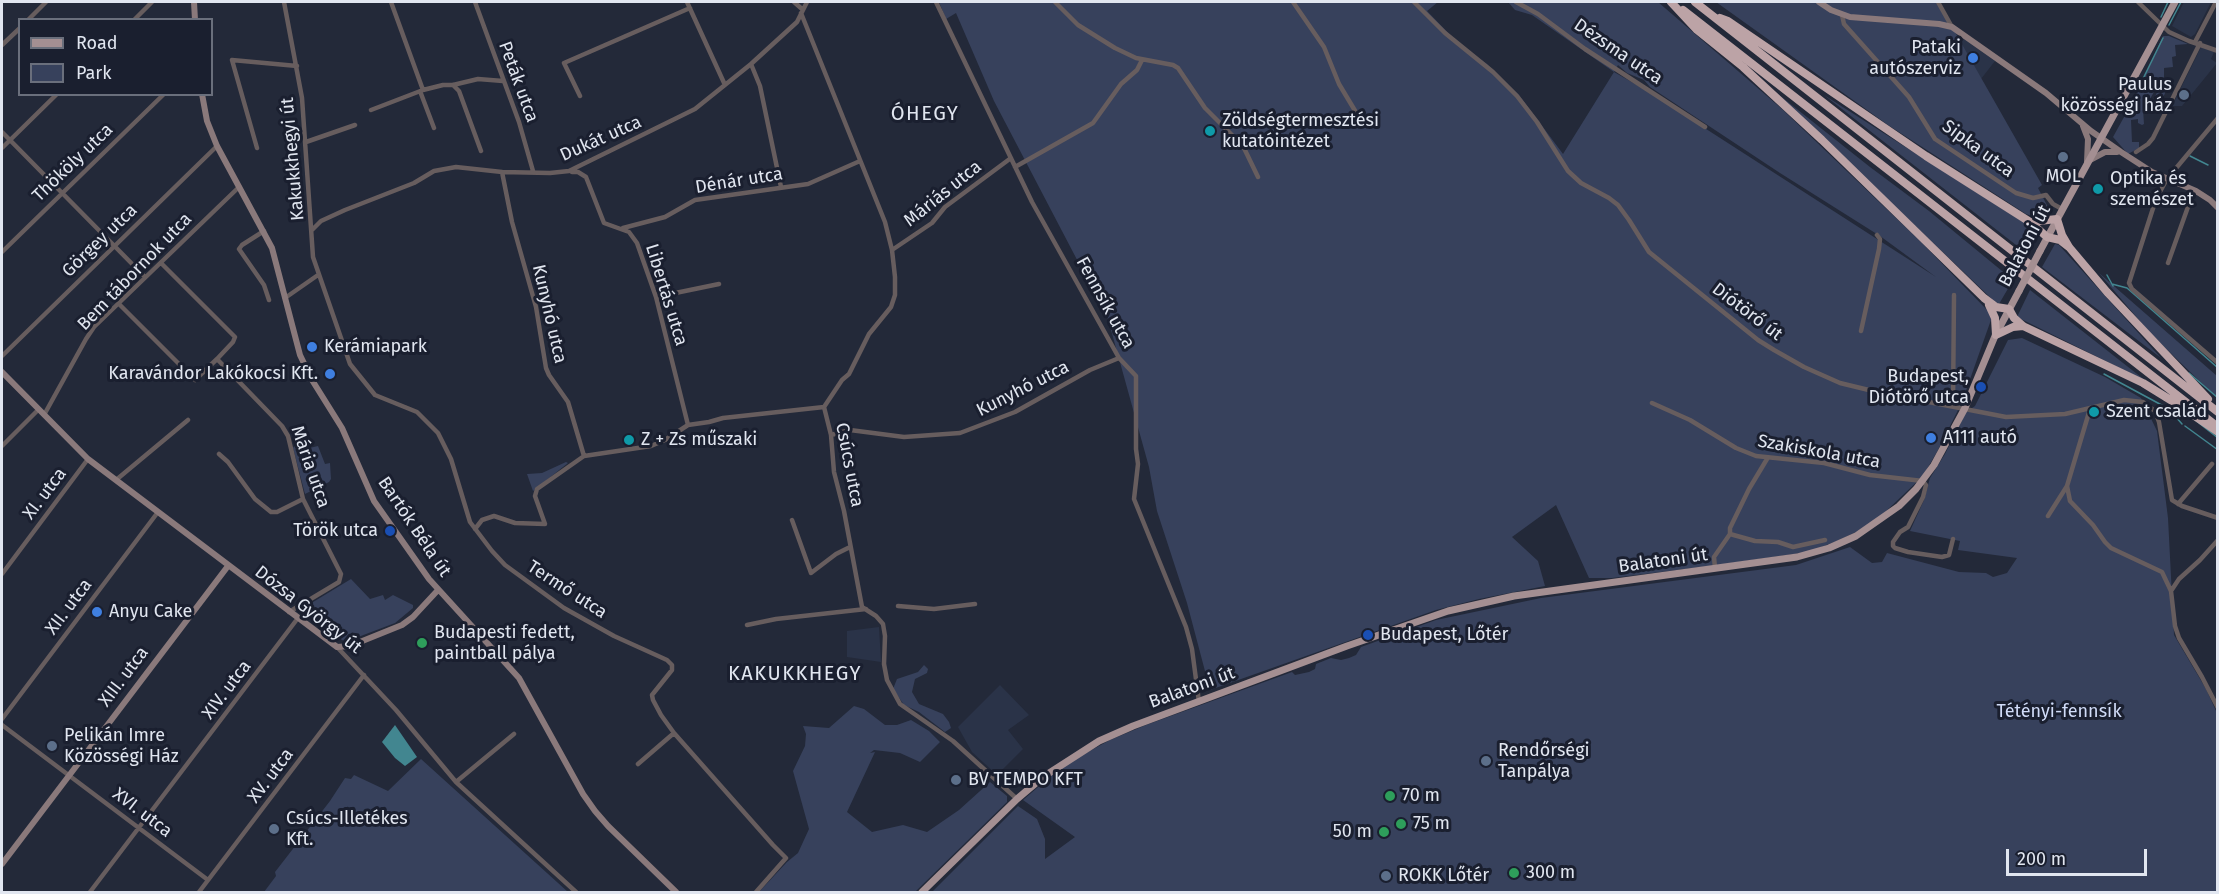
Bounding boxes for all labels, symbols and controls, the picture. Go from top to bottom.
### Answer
street label: Dézsma utca [1570,14,1666,90]
legend [18,18,213,96]
text: Road [76,32,118,54]
place label: Pataki autószerviz [1869,37,1961,80]
street label: Peták utca [493,38,543,126]
marker: Pataki autószerviz [1966,51,1980,65]
text: Park [76,62,111,84]
place label: Paulus közösségi ház [2060,74,2172,116]
marker: Paulus közösségi ház [2177,88,2191,102]
street label: Kakukkhegyi út [277,96,309,222]
district label: ÓHEGY [891,102,959,126]
place label: Zöldségtermesztési kutatóintézet [1222,110,1379,152]
street label: Dukát utca [557,111,645,167]
street label: Sipka utca [1938,116,2018,182]
street label: Thököly utca [28,119,118,207]
marker: Zöldségtermesztési kutatóintézet [1203,124,1217,138]
marker: MOL [2056,150,2070,164]
street label: Máriás utca [900,156,986,232]
street label: Dénár utca [694,163,784,199]
place label: MOL [2045,166,2081,188]
place label: Optika és szemészet [2110,168,2194,210]
marker: Optika és szemészet [2091,182,2105,196]
street label: Görgey utca [58,200,142,282]
street label: Balatoni út [1994,201,2056,291]
street label: Bem tábornok utca [73,209,197,335]
street label: Libertás utca [640,241,692,349]
street label: Fennsík utca [1071,253,1139,353]
street label: Kunyhó utca [527,262,571,366]
street label: Diótörő út [1708,279,1786,345]
place label: Kerámiapark [324,336,427,358]
marker: Kerámiapark [305,340,319,354]
street label: Kunyhó utca [973,356,1073,422]
place label: Karavándor Lakókocsi Kft. [108,363,318,385]
place label: Budapest, Diótörő utca [1868,366,1969,409]
marker: Karavándor Lakókocsi Kft. [323,367,337,381]
marker: Budapest, Diótörő utca [1974,380,1988,394]
place label: Szent család [2106,401,2207,423]
marker: Szent család [2087,405,2101,419]
street label: Csúcs utca [830,421,868,509]
street label: Mária utca [286,423,334,511]
place label: A111 autó [1943,427,2017,449]
place label: Z + Zs műszaki [641,429,757,451]
street label: Szakiskola utca [1756,431,1882,473]
marker: A111 autó [1924,431,1938,445]
marker: Z + Zs műszaki [622,433,636,447]
street label: XI. utca [19,464,71,524]
street label: Bartók Béla út [373,473,455,581]
place label: Török utca [293,520,378,542]
marker: Török utca [383,524,397,538]
street label: Balatoni út [1617,544,1709,578]
street label: Termő utca [523,556,611,624]
street label: Dózsa György út [250,562,366,658]
street label: XII. utca [41,575,97,639]
place label: Anyu Cake [109,601,192,623]
marker: Anyu Cake [90,605,104,619]
place label: Budapesti fedett, paintball pálya [434,622,575,664]
place label: Budapest, Lőtér [1380,624,1509,646]
marker: Budapest, Lőtér [1361,628,1375,642]
marker: Budapesti fedett, paintball pálya [415,636,429,650]
street label: XIII. utca [94,643,154,711]
street label: XIV. utca [198,656,256,724]
district label: KAKUKKHEGY [728,662,862,686]
street label: Balatoni út [1146,663,1238,713]
park label: Tétényi-fennsík [1996,701,2122,723]
place label: Pelikán Imre Közösségi Ház [64,725,179,768]
marker: Pelikán Imre Közösségi Ház [45,739,59,753]
place label: Rendőrségi Tanpálya [1498,740,1590,783]
street label: XV. utca [243,744,299,808]
marker: Rendőrségi Tanpálya [1479,754,1493,768]
place label: BV TEMPO KFT [968,769,1083,791]
marker: BV TEMPO KFT [949,773,963,787]
street label: XVI. utca [108,784,176,842]
place label: 70 m [1402,785,1440,807]
marker: 70 m [1383,789,1397,803]
place label: Csúcs-Illetékes Kft. [286,808,408,850]
place label: 75 m [1413,813,1450,835]
marker: 75 m [1394,817,1408,831]
place label: 50 m [1333,821,1372,843]
marker: Csúcs-Illetékes Kft. [267,822,281,836]
marker: 50 m [1377,825,1391,839]
scale bar [2009,837,2150,875]
text: 200 m [2017,848,2066,870]
place label: 300 m [1526,862,1575,884]
place label: ROKK Lőtér [1398,865,1489,887]
marker: 300 m [1507,866,1521,880]
marker: ROKK Lőtér [1379,869,1393,883]

